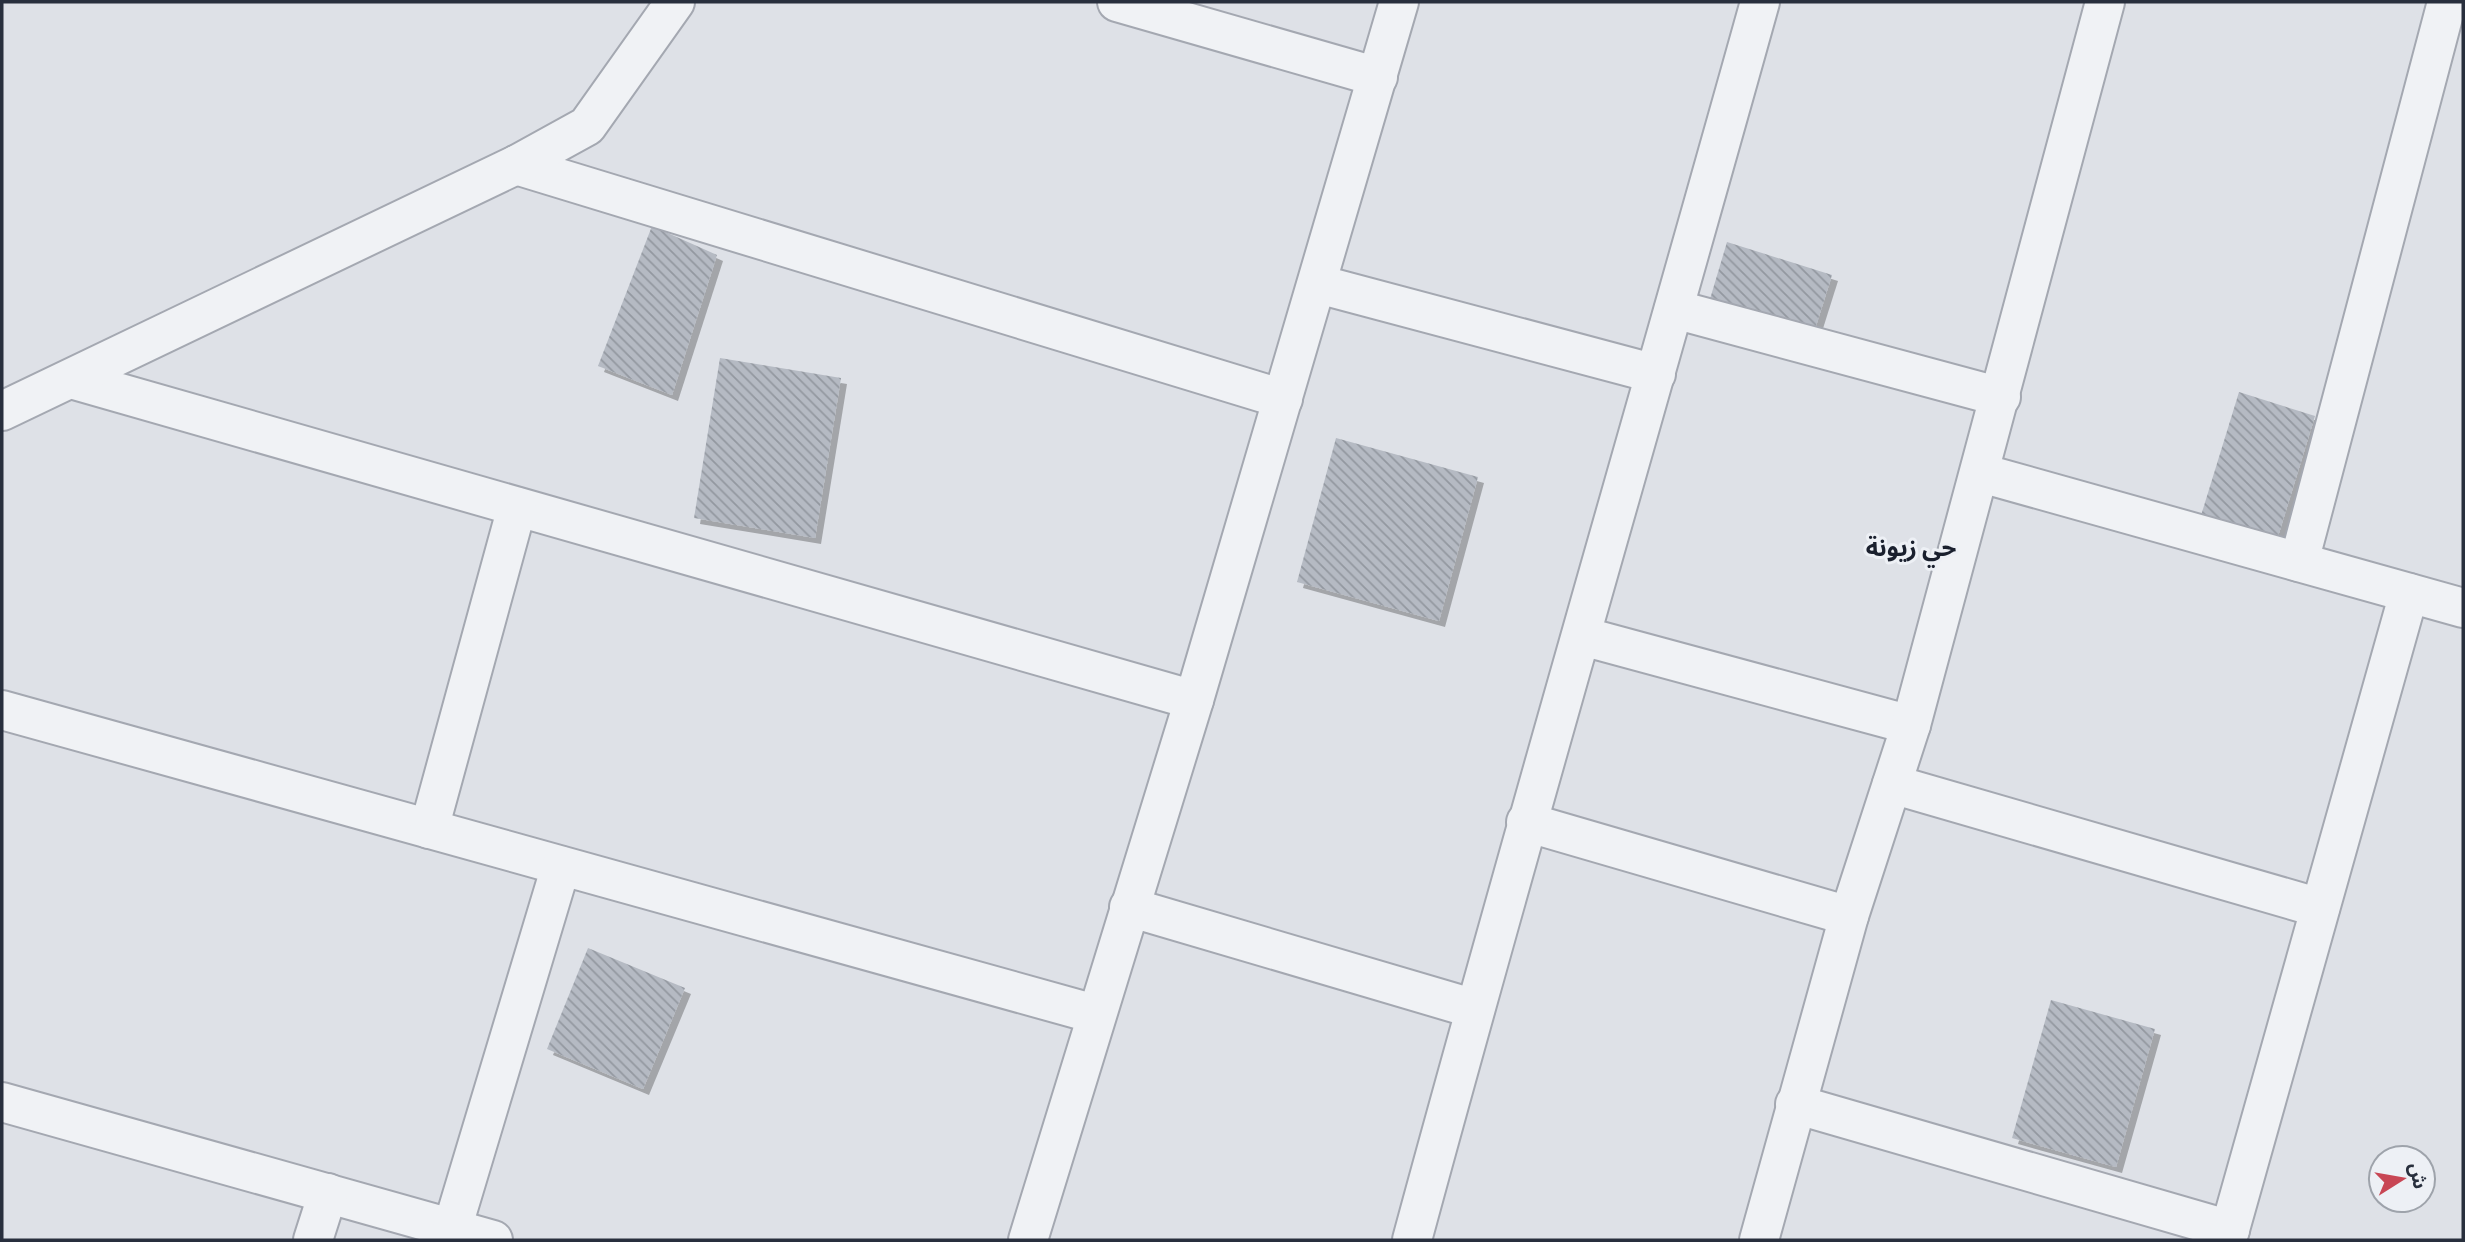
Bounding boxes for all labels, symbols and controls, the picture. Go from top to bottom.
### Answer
district label: حي زيونة [1866,531,1956,568]
north arrow [2367,1144,2437,1214]
text: ش [2402,1160,2434,1191]

